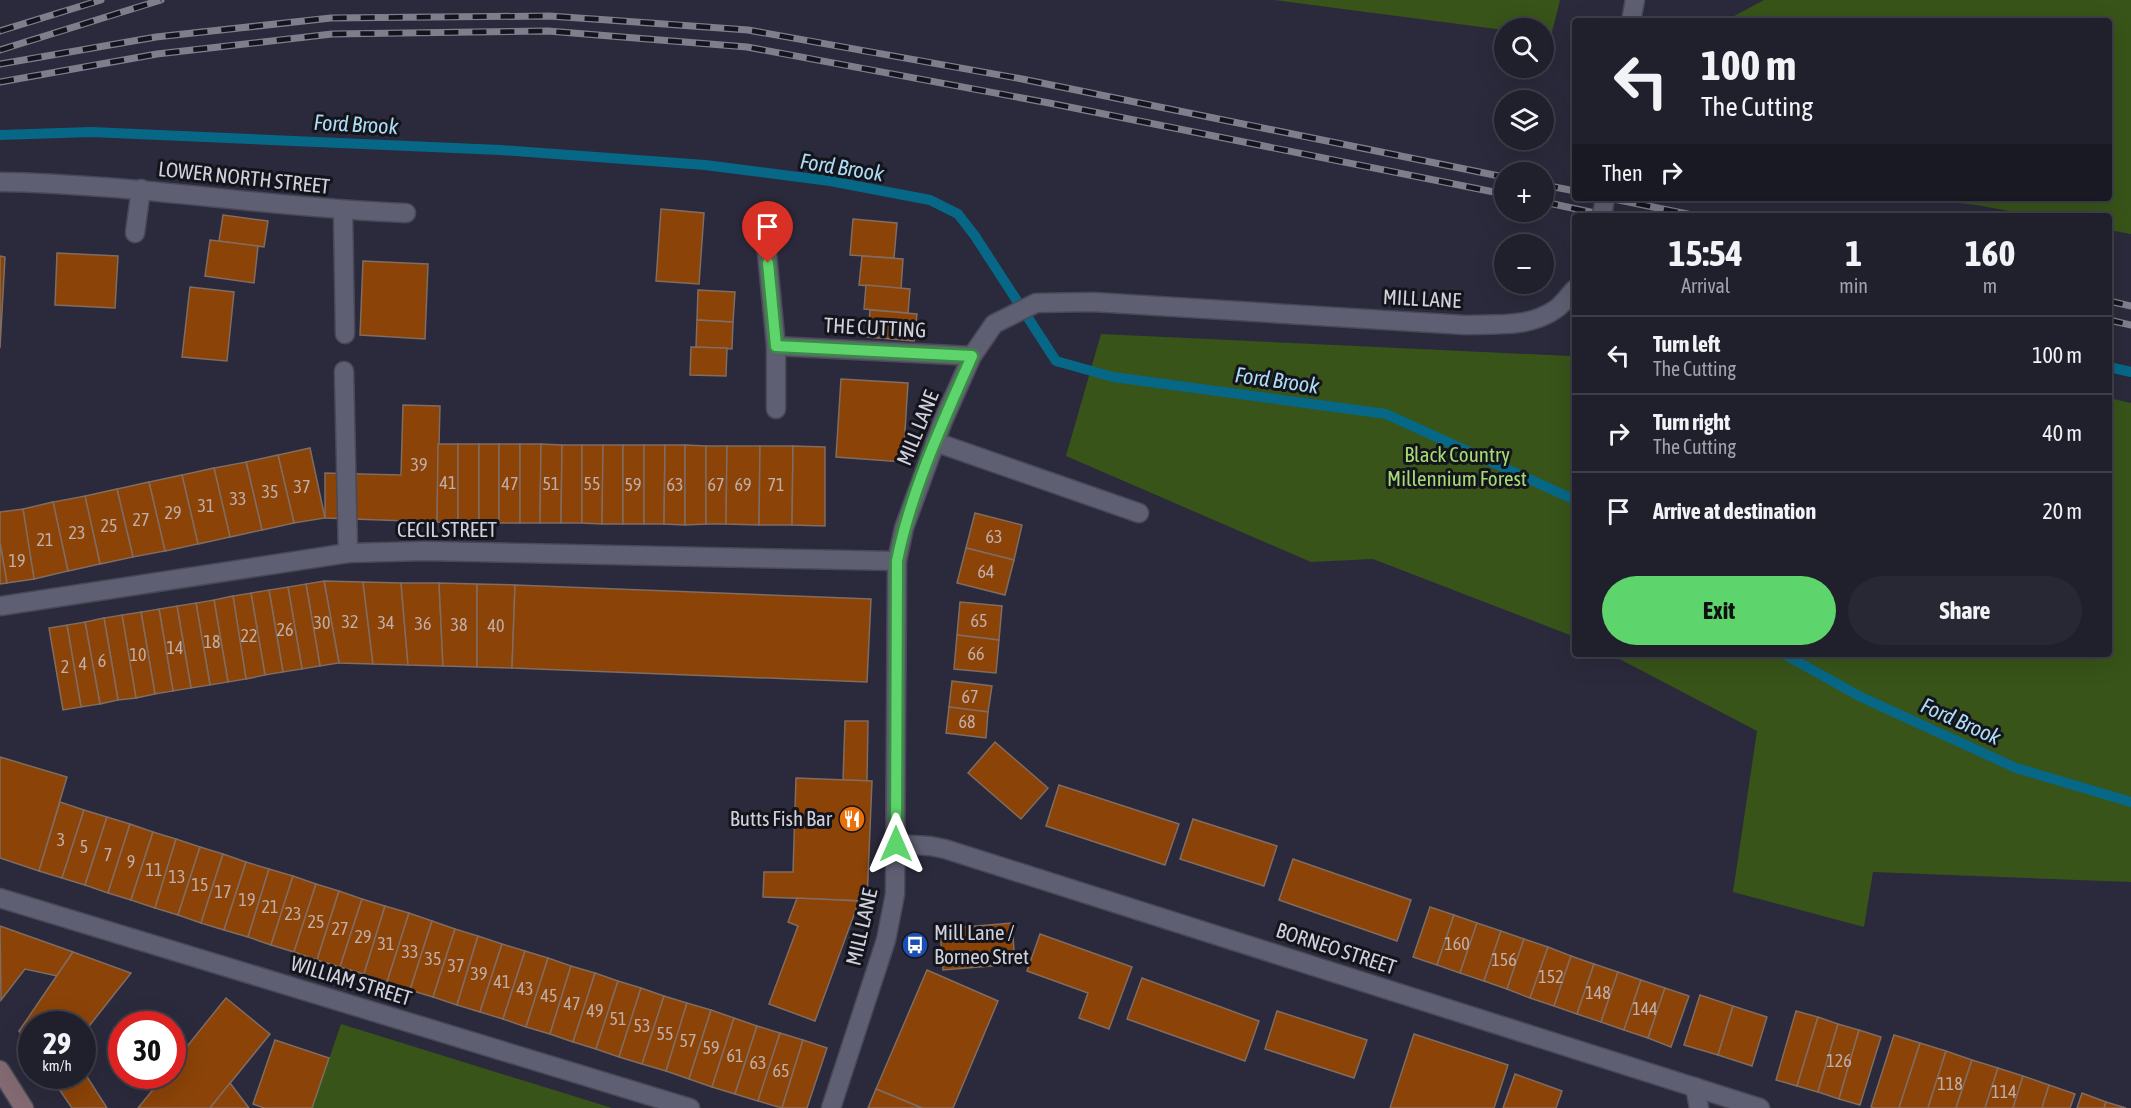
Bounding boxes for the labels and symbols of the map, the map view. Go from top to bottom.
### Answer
water label: Ford Brook [313,109,399,139]
water label: Ford Brook [798,148,886,187]
street label: LOWER NORTH STREET [157,156,331,198]
pin [742,201,793,263]
street label: MILL LANE [1382,284,1462,312]
street label: THE CUTTING [823,312,927,342]
water label: Ford Brook [1233,361,1321,399]
street label: MILL LANE [891,387,943,468]
park label: Black Country Millennium Forest [1387,442,1527,490]
house number: 39 [411,454,427,475]
house number: 41 [440,472,456,493]
house number: 47 [502,473,518,494]
house number: 51 [543,473,559,494]
house number: 55 [584,473,600,494]
house number: 59 [625,474,641,495]
house number: 63 [667,474,683,495]
house number: 67 [708,474,724,495]
house number: 69 [735,474,751,495]
house number: 71 [768,474,784,495]
house number: 37 [294,476,310,497]
house number: 35 [262,481,278,502]
house number: 33 [230,488,246,509]
house number: 31 [198,495,214,516]
house number: 29 [165,502,181,523]
house number: 27 [133,509,149,530]
house number: 25 [101,515,117,536]
street label: CECIL STREET [397,517,497,541]
house number: 23 [69,522,85,543]
house number: 63 [986,526,1002,547]
house number: 21 [37,529,53,550]
house number: 19 [9,550,25,571]
house number: 64 [978,561,994,582]
house number: 65 [971,610,987,631]
house number: 32 [342,611,358,632]
house number: 30 [314,612,330,633]
house number: 34 [378,612,394,633]
house number: 36 [415,613,431,634]
house number: 38 [451,614,467,635]
house number: 40 [488,615,504,636]
house number: 26 [277,619,293,640]
house number: 22 [241,625,257,646]
house number: 18 [204,631,220,652]
house number: 14 [167,637,183,658]
house number: 66 [968,643,984,664]
house number: 10 [130,644,146,665]
house number: 6 [98,650,106,671]
house number: 4 [79,653,87,674]
house number: 2 [61,656,69,677]
house number: 67 [962,686,978,707]
water label: Ford Brook [1917,692,2005,750]
house number: 68 [959,711,975,732]
restaurant icon: Butts Fish Bar [837,804,867,834]
place label: Butts Fish Bar [730,806,833,830]
position arrow [864,812,928,876]
house number: 3 [57,829,65,850]
house number: 5 [80,836,88,857]
house number: 7 [104,844,112,865]
house number: 9 [127,851,135,872]
house number: 11 [146,859,162,880]
house number: 13 [169,866,185,887]
house number: 15 [192,874,208,895]
house number: 17 [215,881,231,902]
street label: MILL LANE [841,886,882,968]
house number: 19 [239,889,255,910]
house number: 21 [262,896,278,917]
house number: 23 [285,903,301,924]
house number: 25 [308,911,324,932]
street label: BORNEO STREET [1273,917,1399,979]
house number: 27 [332,918,348,939]
place label: Mill Lane / Borneo Stret [934,920,1029,968]
house number: 29 [355,926,371,947]
bus stop icon: Mill Lane / Borneo Stret [900,930,930,960]
house number: 31 [378,933,394,954]
house number: 160 [1444,933,1470,954]
house number: 33 [402,941,418,962]
house number: 35 [425,948,441,969]
house number: 156 [1491,949,1517,970]
street label: WILLIAM STREET [288,950,415,1010]
house number: 37 [448,955,464,976]
house number: 39 [471,963,487,984]
house number: 152 [1538,966,1564,987]
house number: 41 [494,971,510,992]
house number: 43 [517,978,533,999]
house number: 148 [1585,982,1611,1003]
house number: 45 [541,985,557,1006]
house number: 47 [564,993,580,1014]
house number: 144 [1632,998,1658,1019]
house number: 49 [587,1000,603,1021]
house number: 51 [610,1008,626,1029]
speed limit sign: 30 [108,1011,186,1089]
house number: 53 [634,1015,650,1036]
house number: 55 [657,1023,673,1044]
house number: 57 [680,1030,696,1051]
house number: 59 [703,1037,719,1058]
house number: 61 [727,1045,743,1066]
house number: 126 [1826,1050,1852,1071]
house number: 63 [750,1052,766,1073]
house number: 65 [773,1060,789,1081]
house number: 118 [1937,1073,1963,1094]
house number: 114 [1991,1081,2017,1102]

